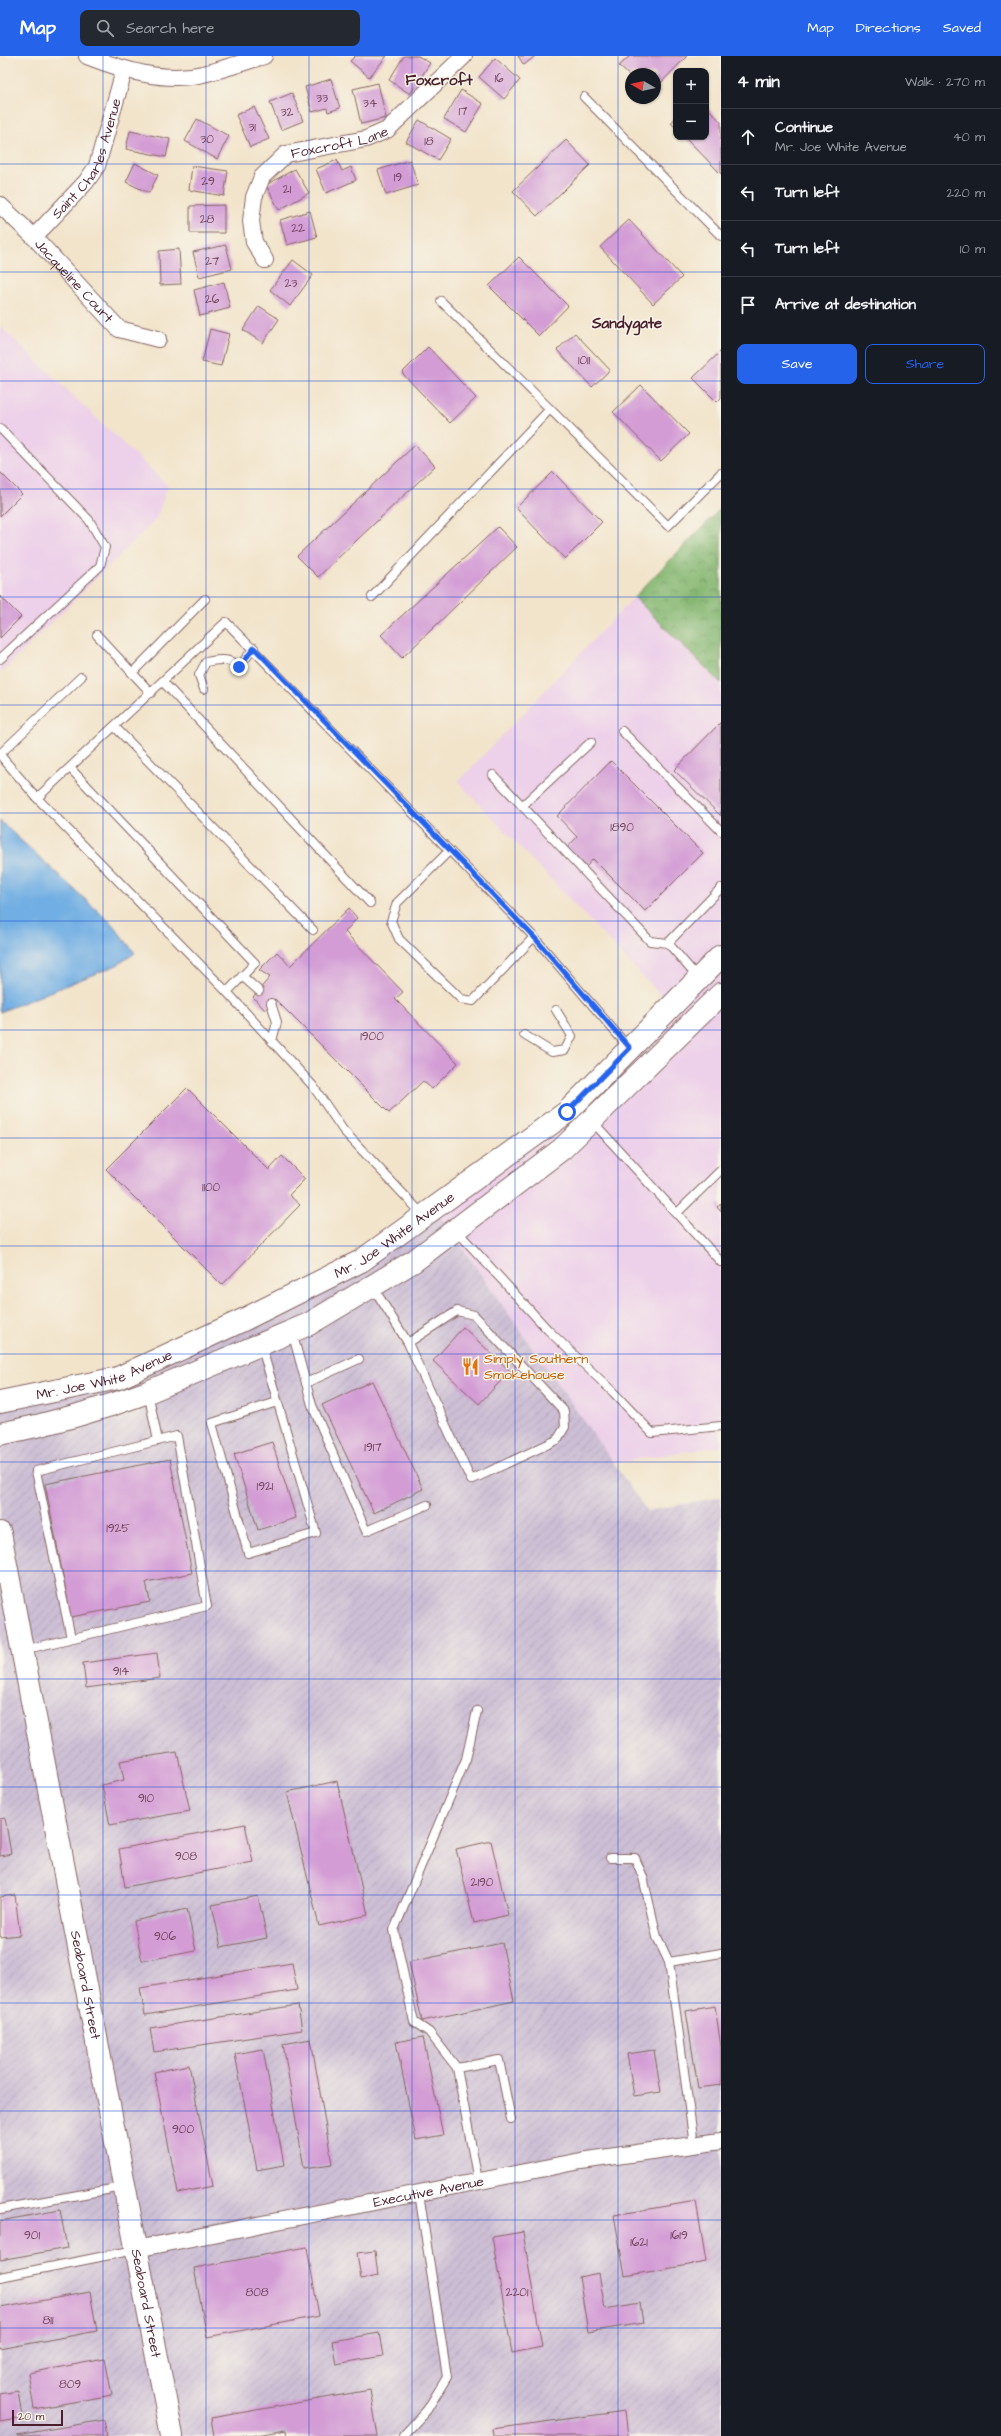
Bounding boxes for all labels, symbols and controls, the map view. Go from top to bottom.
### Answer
search box [80,10,360,46]
text: Map [20,15,56,42]
icon: search [94,17,116,39]
text: Search here [126,18,215,39]
text: Map [807,18,834,38]
text: Directions [856,18,921,38]
text: Saved [943,18,981,38]
north arrow [625,68,661,104]
map controls [673,68,709,140]
button: + [673,68,709,104]
district label: Foxcroft [405,70,473,91]
house number: 16 [494,70,504,87]
text: 4 min [737,70,780,94]
text: Walk · 270 m [905,73,985,91]
house number: 33 [316,90,328,107]
house number: 34 [363,95,377,112]
street label: Saint Charles Avenue [47,96,127,224]
house number: 17 [459,103,468,120]
house number: 32 [281,104,294,121]
button: − [673,104,709,140]
text: Continue [775,117,833,138]
house number: 31 [248,119,256,136]
street label: Foxcroft Lane [289,121,392,164]
icon: ahead [737,126,759,148]
text: 40 m [953,128,985,146]
house number: 30 [200,131,214,148]
house number: 18 [424,133,434,150]
text: Mr. Joe White Avenue [775,138,907,156]
house number: 19 [394,169,402,186]
house number: 29 [201,173,215,190]
house number: 21 [283,181,292,198]
icon: left [737,182,759,204]
text: Turn left [775,182,839,203]
text: 220 m [947,184,985,202]
house number: 28 [200,211,215,228]
house number: 22 [291,220,305,237]
street label: Jacqueline Court [29,235,118,328]
icon: left [737,238,759,260]
text: Turn left [775,238,839,259]
text: 10 m [960,240,985,258]
house number: 27 [205,253,220,270]
house number: 23 [285,275,297,292]
house number: 26 [205,291,220,308]
icon: arrive [737,294,759,316]
text: Arrive at destination [775,294,916,315]
district label: Sandygate [591,313,662,336]
button: Save [737,344,857,384]
button: Share [865,344,985,384]
house number: 1011 [578,352,591,369]
route end [230,658,248,676]
house number: 1890 [610,819,634,836]
house number: 1900 [360,1028,384,1045]
route start [558,1103,576,1121]
house number: 1100 [202,1179,221,1196]
street label: Mr. Joe White Avenue [331,1187,459,1284]
street label: Mr. Joe White Avenue [34,1345,176,1405]
place label: Simply Southern Smokehouse [484,1349,588,1385]
restaurant icon: Simply Southern Smokehouse [461,1356,481,1376]
house number: 1917 [364,1439,382,1456]
house number: 1921 [257,1478,274,1495]
house number: 1925 [106,1520,130,1537]
house number: 914 [113,1663,129,1680]
house number: 910 [138,1790,154,1807]
house number: 908 [175,1848,197,1865]
house number: 2190 [471,1874,494,1891]
house number: 906 [154,1928,176,1945]
street label: Seaboard Street [65,1929,105,2041]
house number: 900 [172,2121,194,2138]
street label: Executive Avenue [372,2171,486,2213]
house number: 901 [24,2227,40,2244]
house number: 1619 [670,2227,688,2244]
house number: 1621 [630,2234,648,2251]
street label: Seaboard Street [126,2247,166,2360]
house number: 808 [245,2284,269,2301]
house number: 2201 [506,2284,529,2301]
house number: 811 [43,2312,54,2329]
house number: 809 [59,2376,81,2393]
scale bar [12,2408,63,2427]
text: 20 m [18,2409,44,2424]

